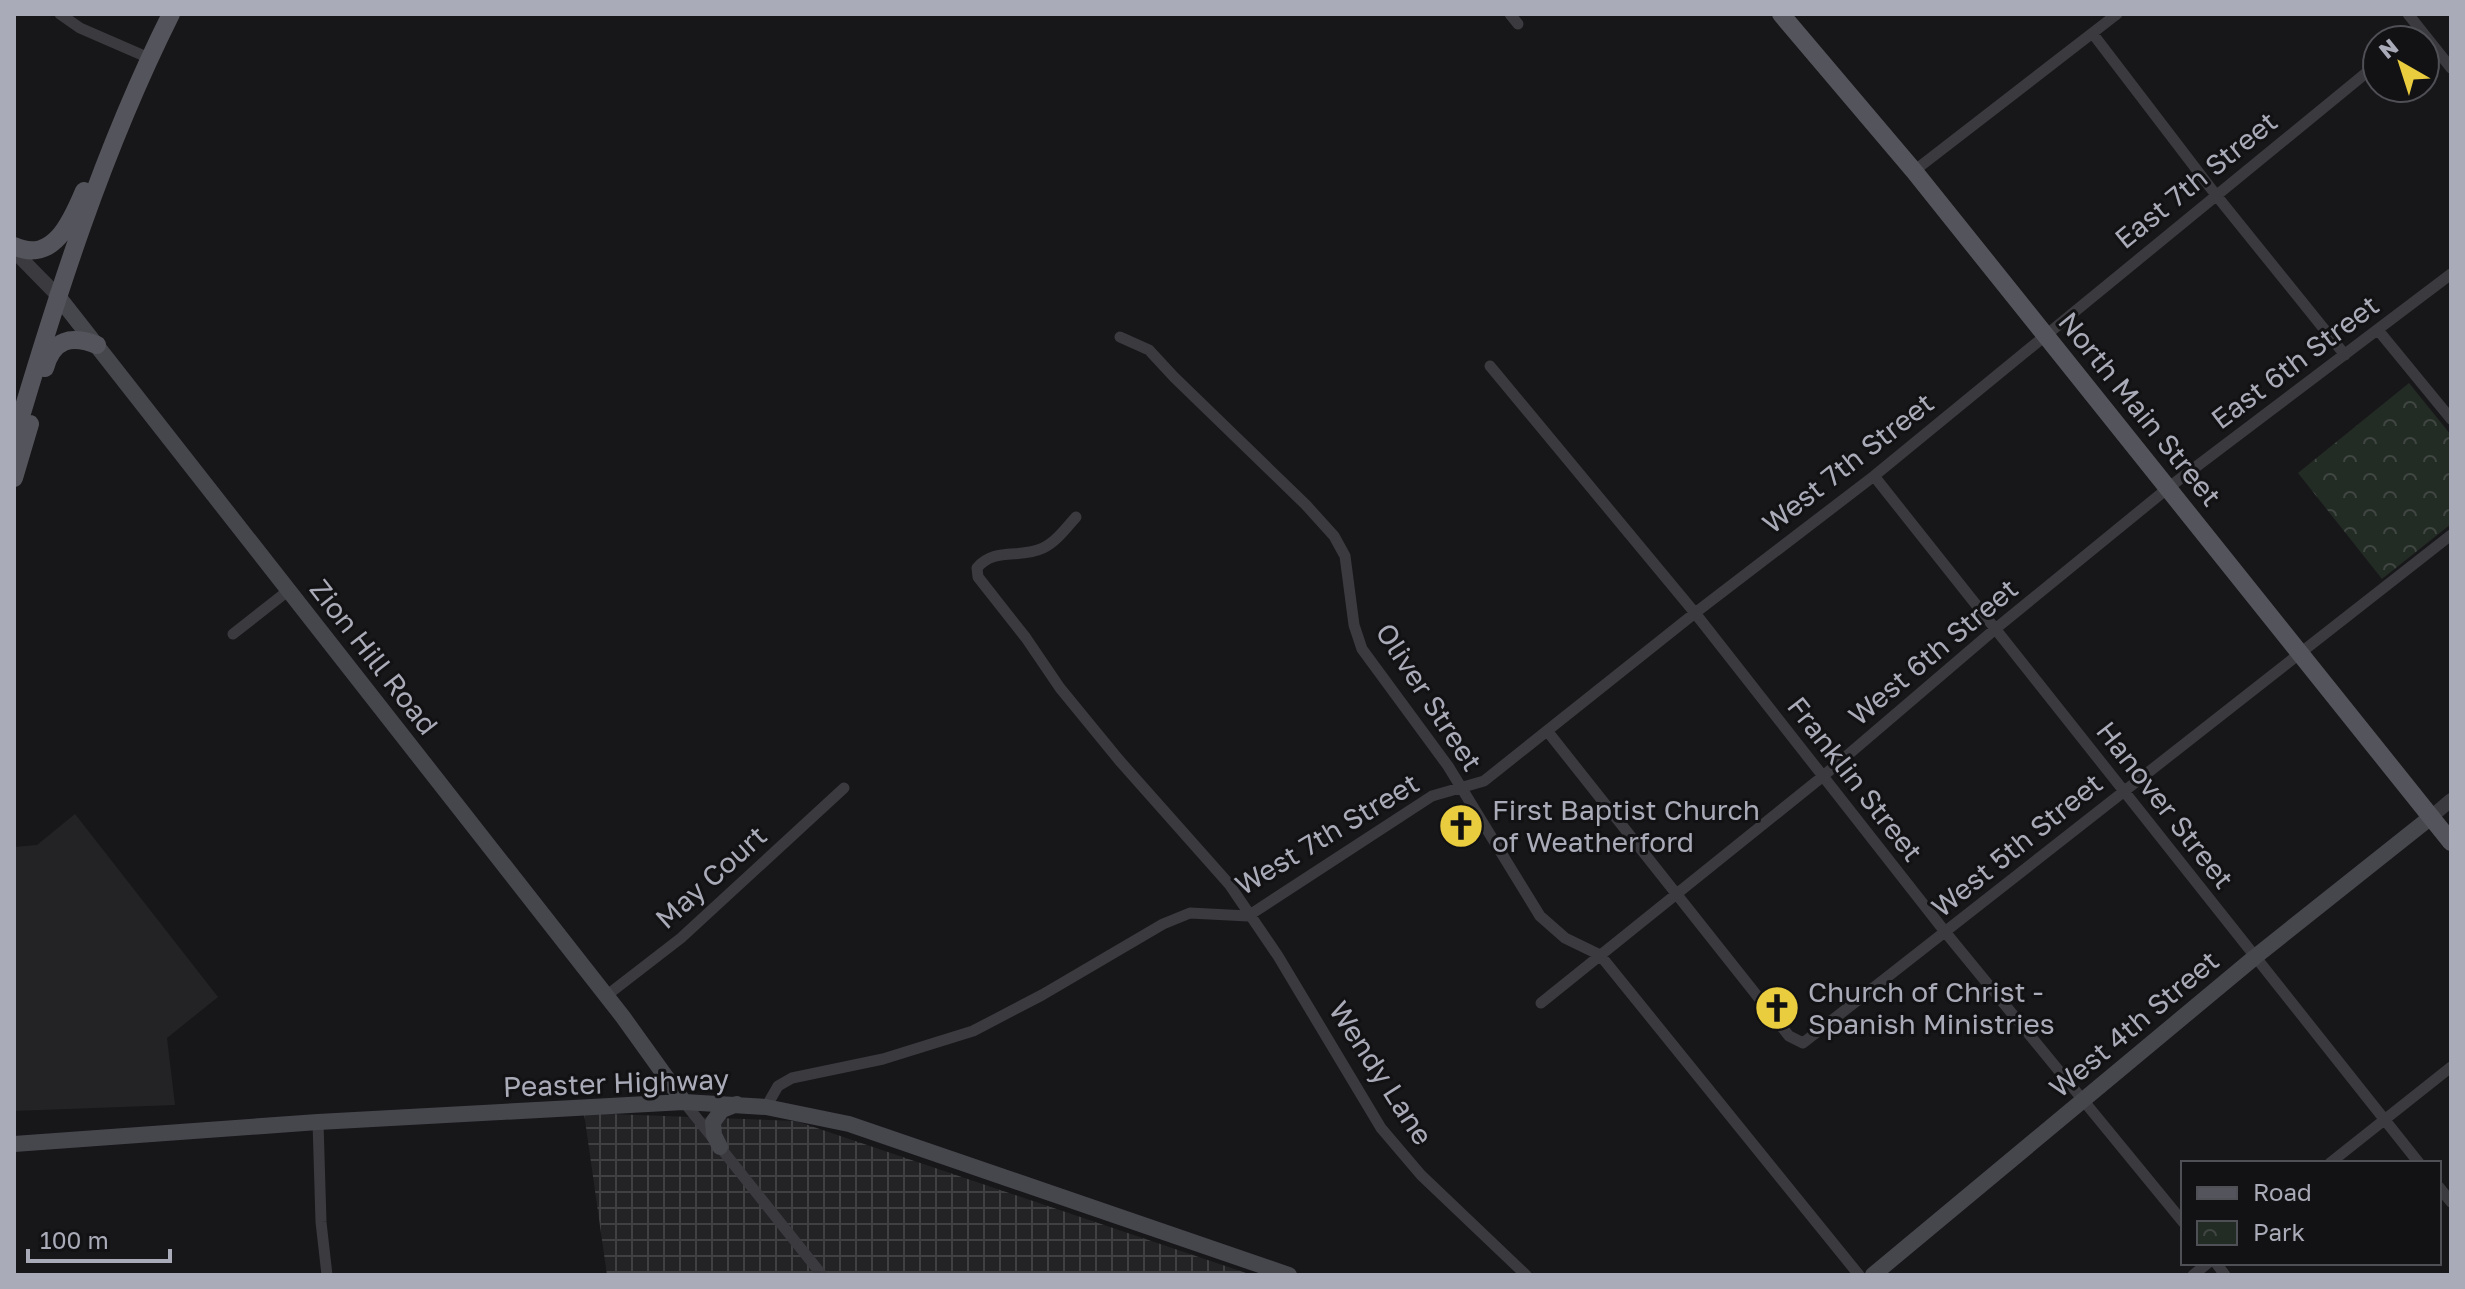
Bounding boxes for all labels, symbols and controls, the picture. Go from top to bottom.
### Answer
north arrow [2361,24,2441,104]
text: N [2373,32,2403,64]
street label: East 7th Street [2108,104,2283,255]
street label: East 6th Street [2205,288,2385,435]
street label: North Main Street [2052,305,2229,512]
street label: West 7th Street [1756,386,1940,540]
street label: West 6th Street [1842,571,2024,732]
street label: Zion Hill Road [304,573,445,741]
street label: Oliver Street [1369,617,1489,777]
street label: Franklin Street [1781,690,1930,868]
street label: Hanover Street [2090,715,2241,895]
street label: West 7th Street [1229,766,1424,901]
street label: West 5th Street [1925,766,2109,923]
place label: First Baptist Church of Weatherford [1492,793,1760,858]
church icon: First Baptist Church of Weatherford [1437,802,1485,850]
street label: May Court [649,818,773,935]
street label: West 4th Street [2042,943,2225,1104]
place label: Church of Christ - Spanish Ministries [1808,975,2055,1040]
church icon: Church of Christ - Spanish Ministries [1753,984,1801,1032]
street label: Wendy Lane [1323,995,1440,1151]
street label: Peaster Highway [502,1062,730,1103]
legend [2181,1161,2441,1265]
text: Road [2253,1177,2312,1206]
scale bar [28,1213,170,1263]
text: Park [2253,1217,2305,1246]
text: 100 m [40,1225,109,1254]

